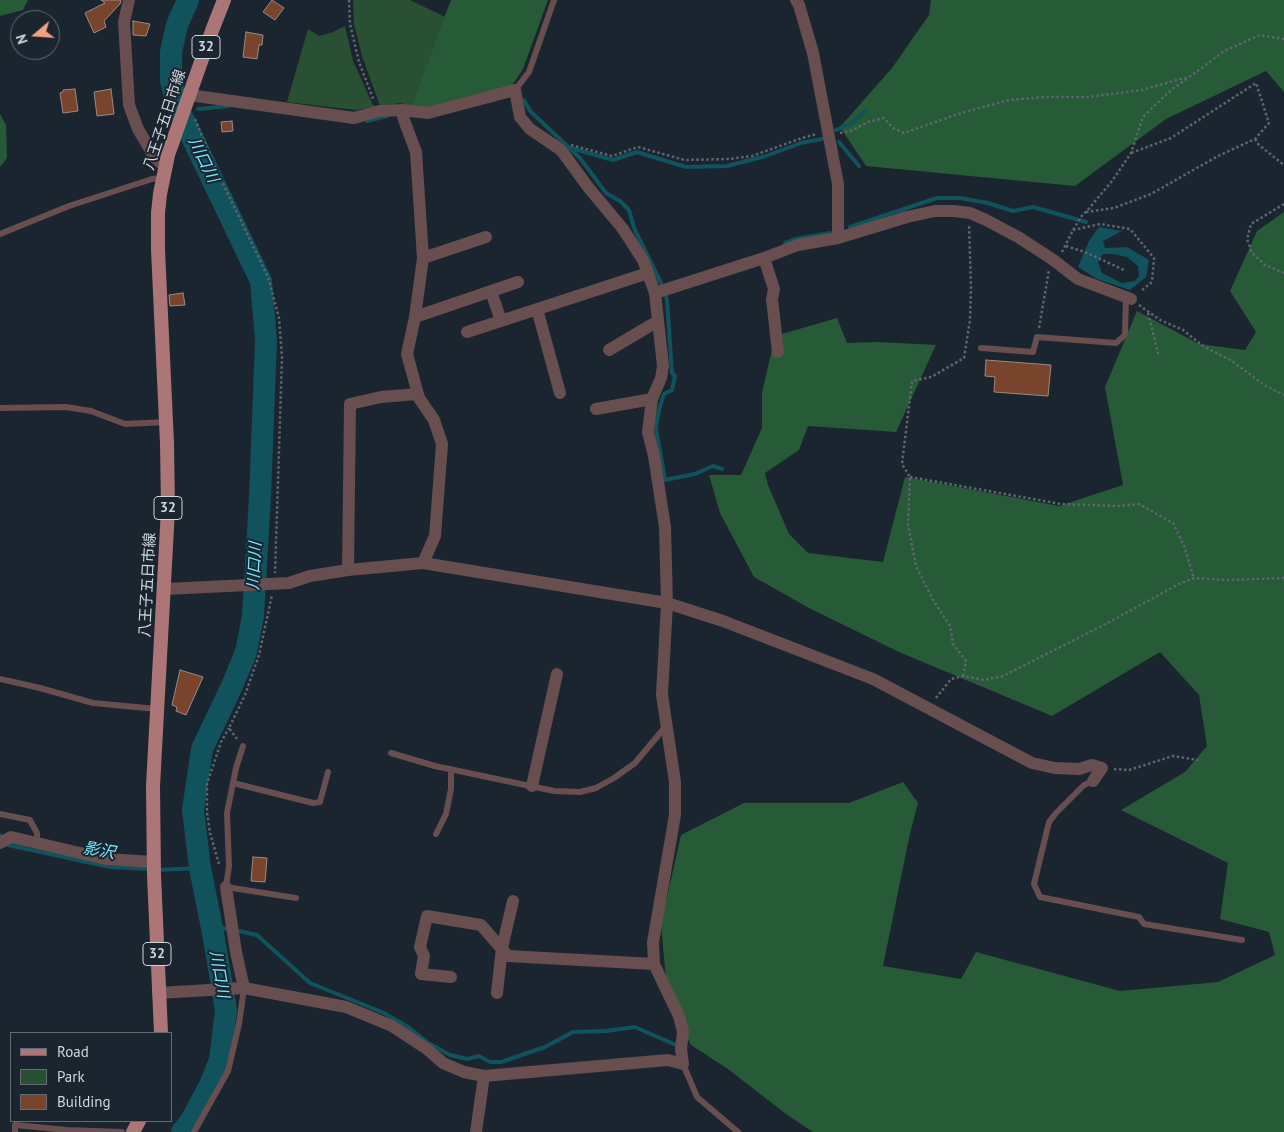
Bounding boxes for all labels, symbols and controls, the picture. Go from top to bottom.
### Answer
north arrow [10,10,60,60]
text: N [12,32,32,46]
road number: 32 [192,36,220,58]
street label: 八王子五日市線 [140,67,190,173]
water label: 川口川 [184,134,222,186]
road number: 32 [154,496,182,520]
street label: 八王子五日市線 [136,532,160,638]
water label: 川口川 [244,542,266,590]
water label: 影沢 [82,839,116,863]
road number: 32 [143,942,171,966]
water label: 川口川 [205,949,233,999]
legend [10,1032,172,1122]
text: Road [57,1042,89,1061]
text: Park [57,1067,85,1086]
text: Building [57,1092,111,1111]

